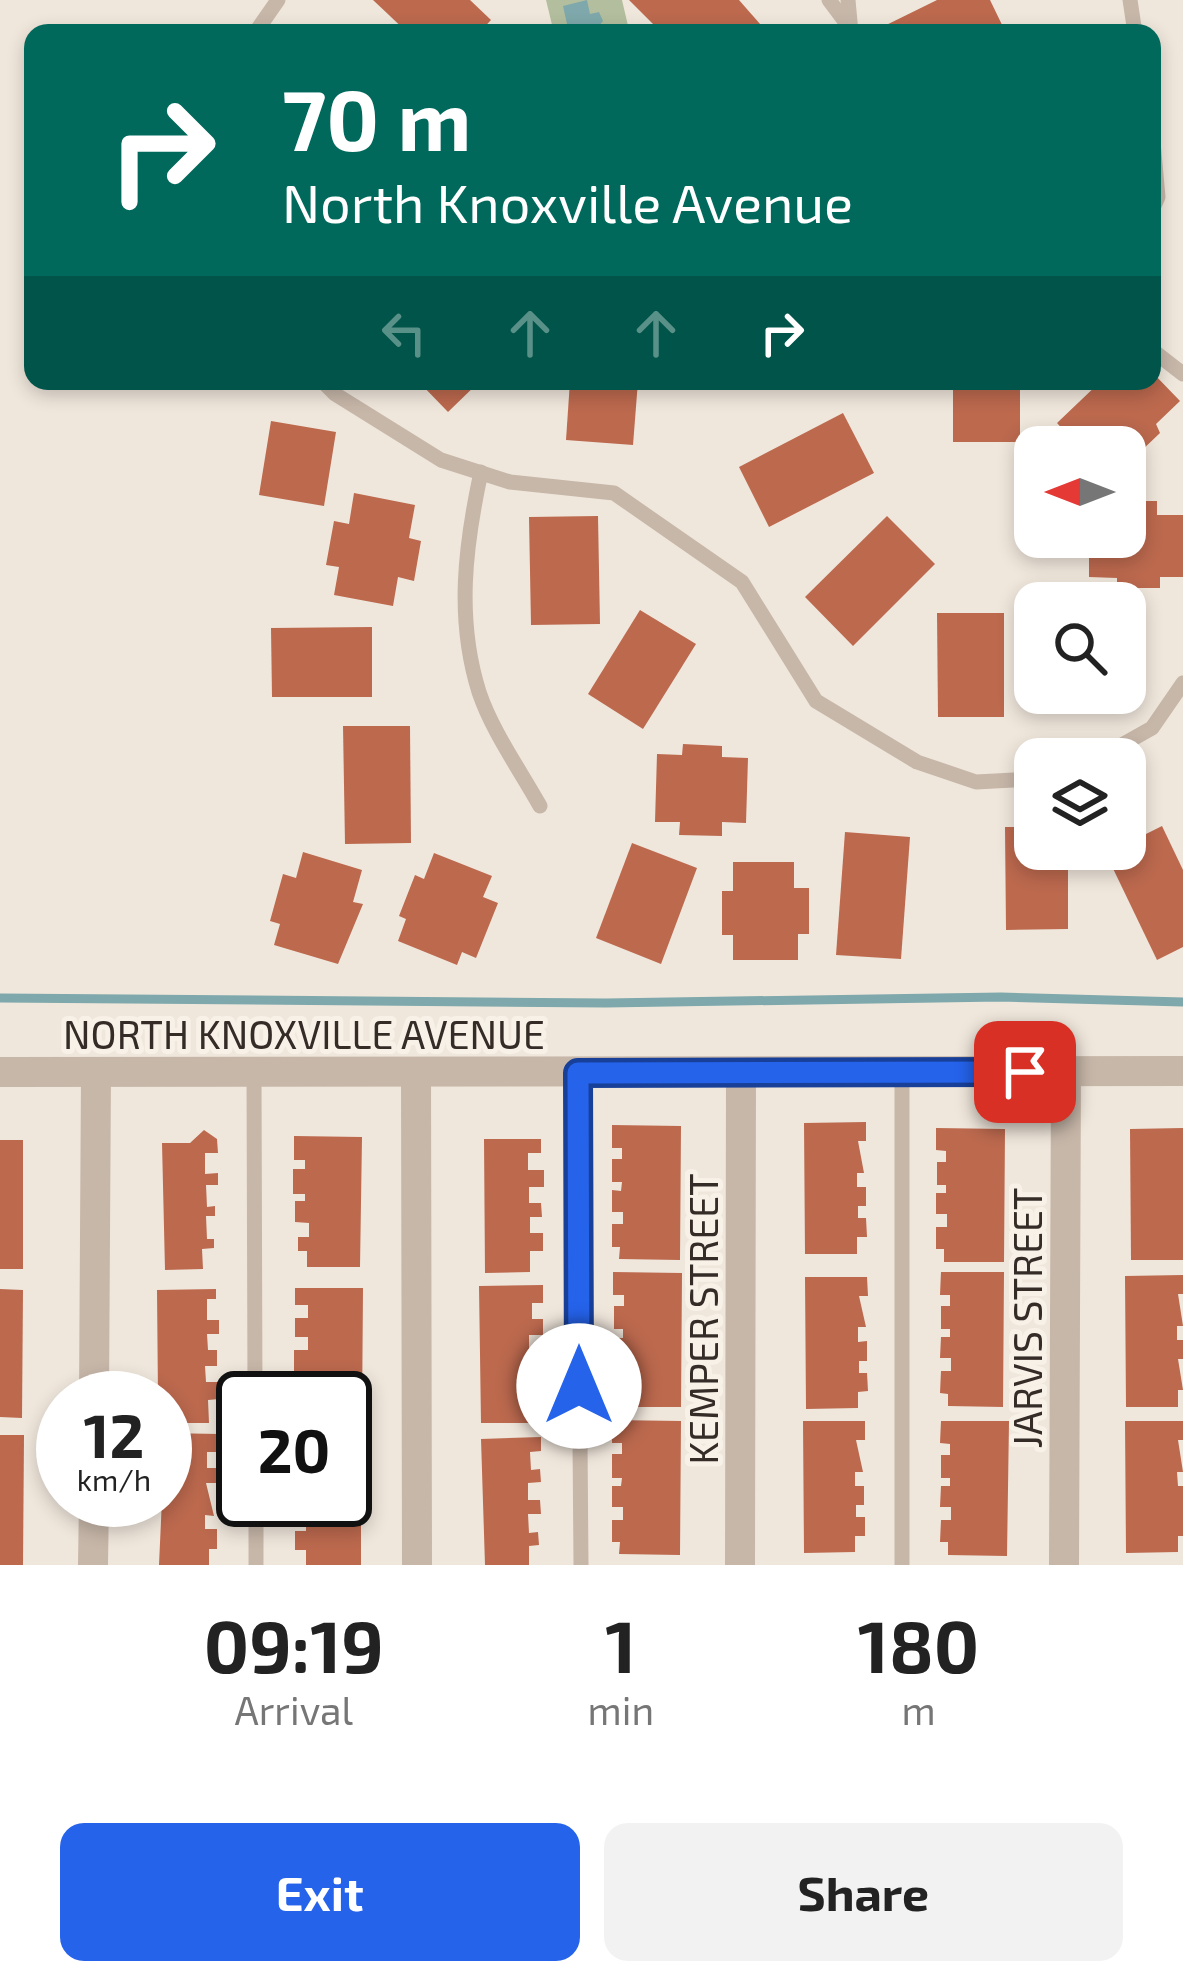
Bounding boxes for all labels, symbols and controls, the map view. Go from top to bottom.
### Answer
text: 70 m [282,67,472,168]
icon: right [84,72,240,228]
text: North Knoxville Avenue [282,169,853,234]
icon: left [371,300,437,366]
icon: ahead [497,300,563,366]
icon: ahead [623,300,689,366]
icon: right [749,300,815,366]
north arrow [1014,426,1146,558]
map controls [1014,426,1146,870]
button: search [1014,582,1146,714]
button: layers [1014,738,1146,870]
street label: NORTH KNOXVILLE AVENUE [63,1010,545,1057]
pin [974,1021,1076,1123]
icon: arrive [992,1039,1058,1105]
street label: KEMPER STREET [679,1173,726,1465]
street label: JARVIS STREET [1003,1188,1050,1449]
position arrow [516,1323,642,1449]
speed limit sign: 20 [216,1371,372,1527]
text: 12 [84,1398,144,1470]
text: km/h [77,1461,151,1497]
text: 09:19 [204,1601,384,1687]
text: 1 [605,1601,636,1687]
text: 180 [858,1601,979,1687]
text: Arrival [234,1686,353,1733]
text: min [588,1686,654,1733]
text: m [901,1686,936,1733]
button: Exit [60,1823,580,1961]
button: Share [604,1823,1123,1961]

